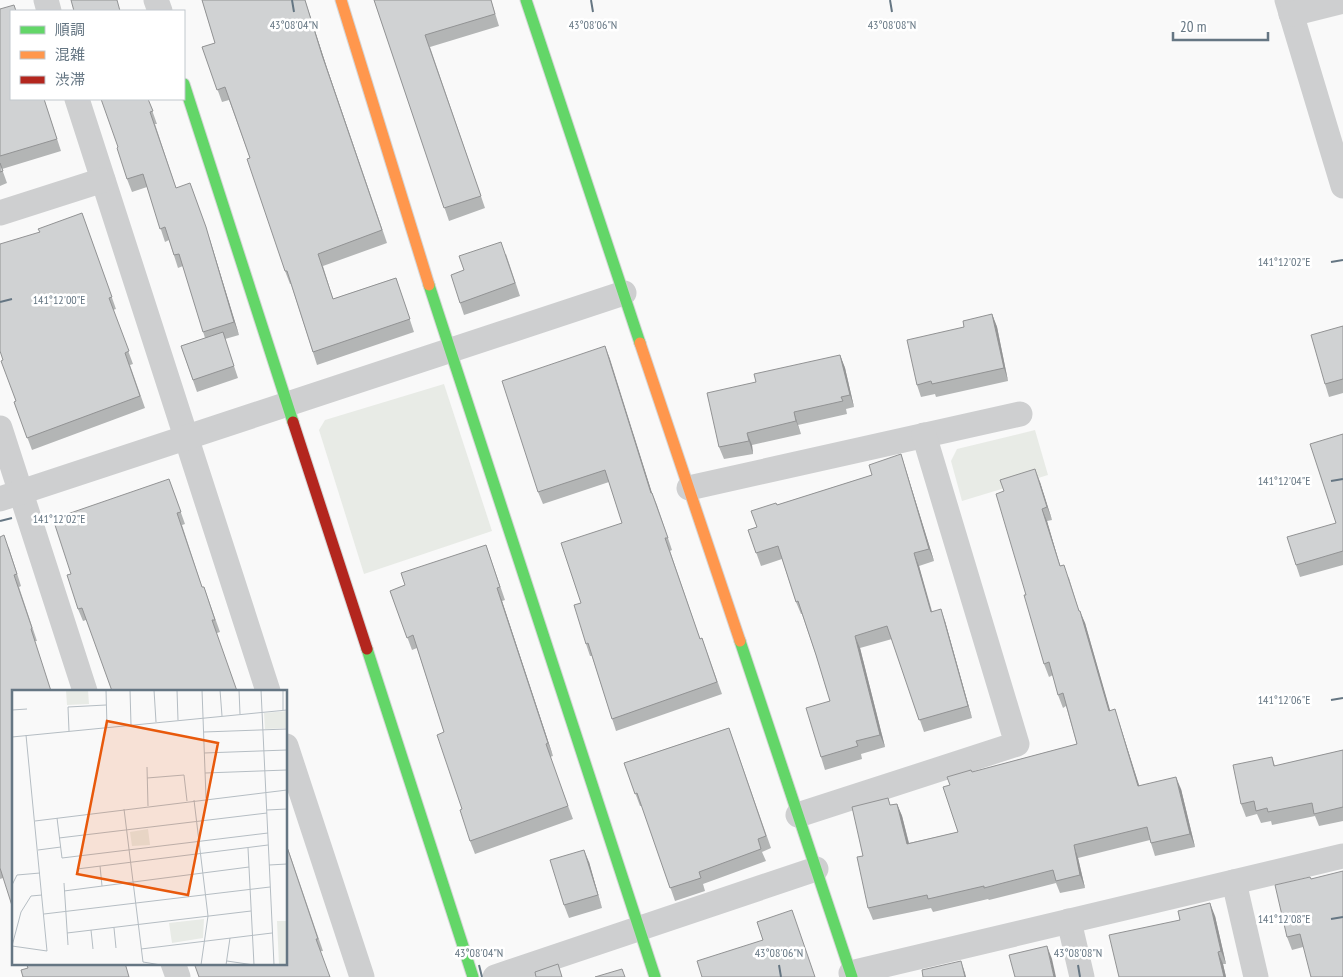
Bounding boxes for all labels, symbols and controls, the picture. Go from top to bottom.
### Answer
legend [10,10,185,100]
scale bar [1173,10,1268,42]
text: 43°08'04"N [270,17,318,32]
text: 43°08'06"N [569,17,617,32]
text: 43°08'08"N [868,17,916,32]
text: 20 m [1180,17,1206,36]
text: 順調 [55,20,85,39]
text: 混雑 [55,45,85,64]
text: 渋滞 [55,70,85,89]
text: 141°12'02"E [1258,254,1310,269]
text: 141°12'00"E [33,292,85,307]
text: 141°12'04"E [1258,473,1310,488]
text: 141°12'02"E [33,511,85,526]
inset map [12,690,288,964]
text: 141°12'06"E [1258,692,1310,707]
text: 141°12'08"E [1258,911,1310,926]
text: 43°08'04"N [455,945,503,960]
text: 43°08'06"N [755,945,803,960]
text: 43°08'08"N [1054,945,1102,960]

